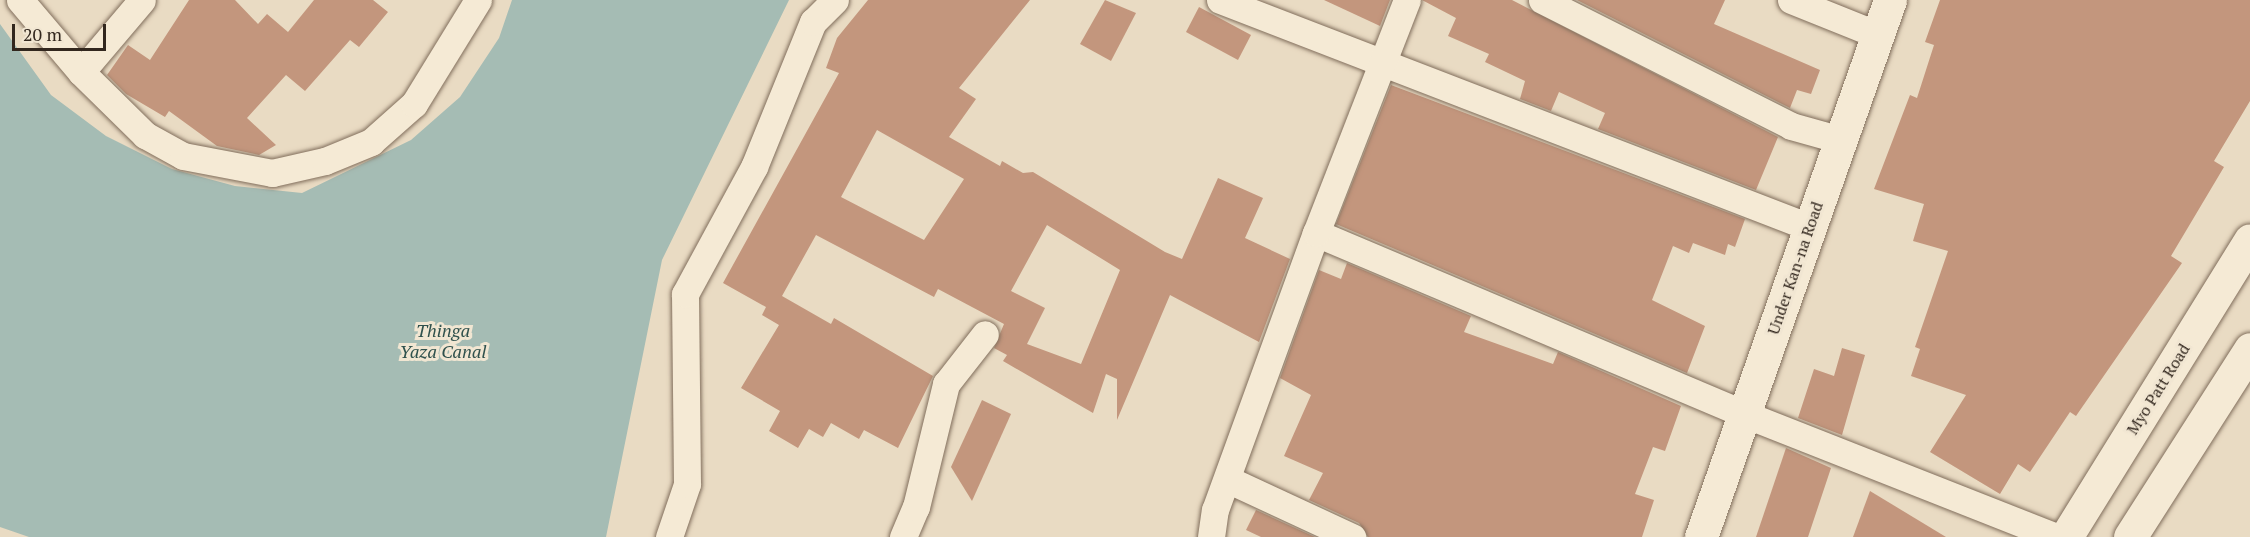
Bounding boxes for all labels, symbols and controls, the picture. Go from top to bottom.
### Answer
scale bar [15,12,110,50]
text: 20 m [23,22,62,46]
street label: Under Kan-na Road [1763,199,1827,337]
water label: Thinga Yaza Canal [400,320,486,362]
street label: Myo Patt Road [2122,340,2194,438]

